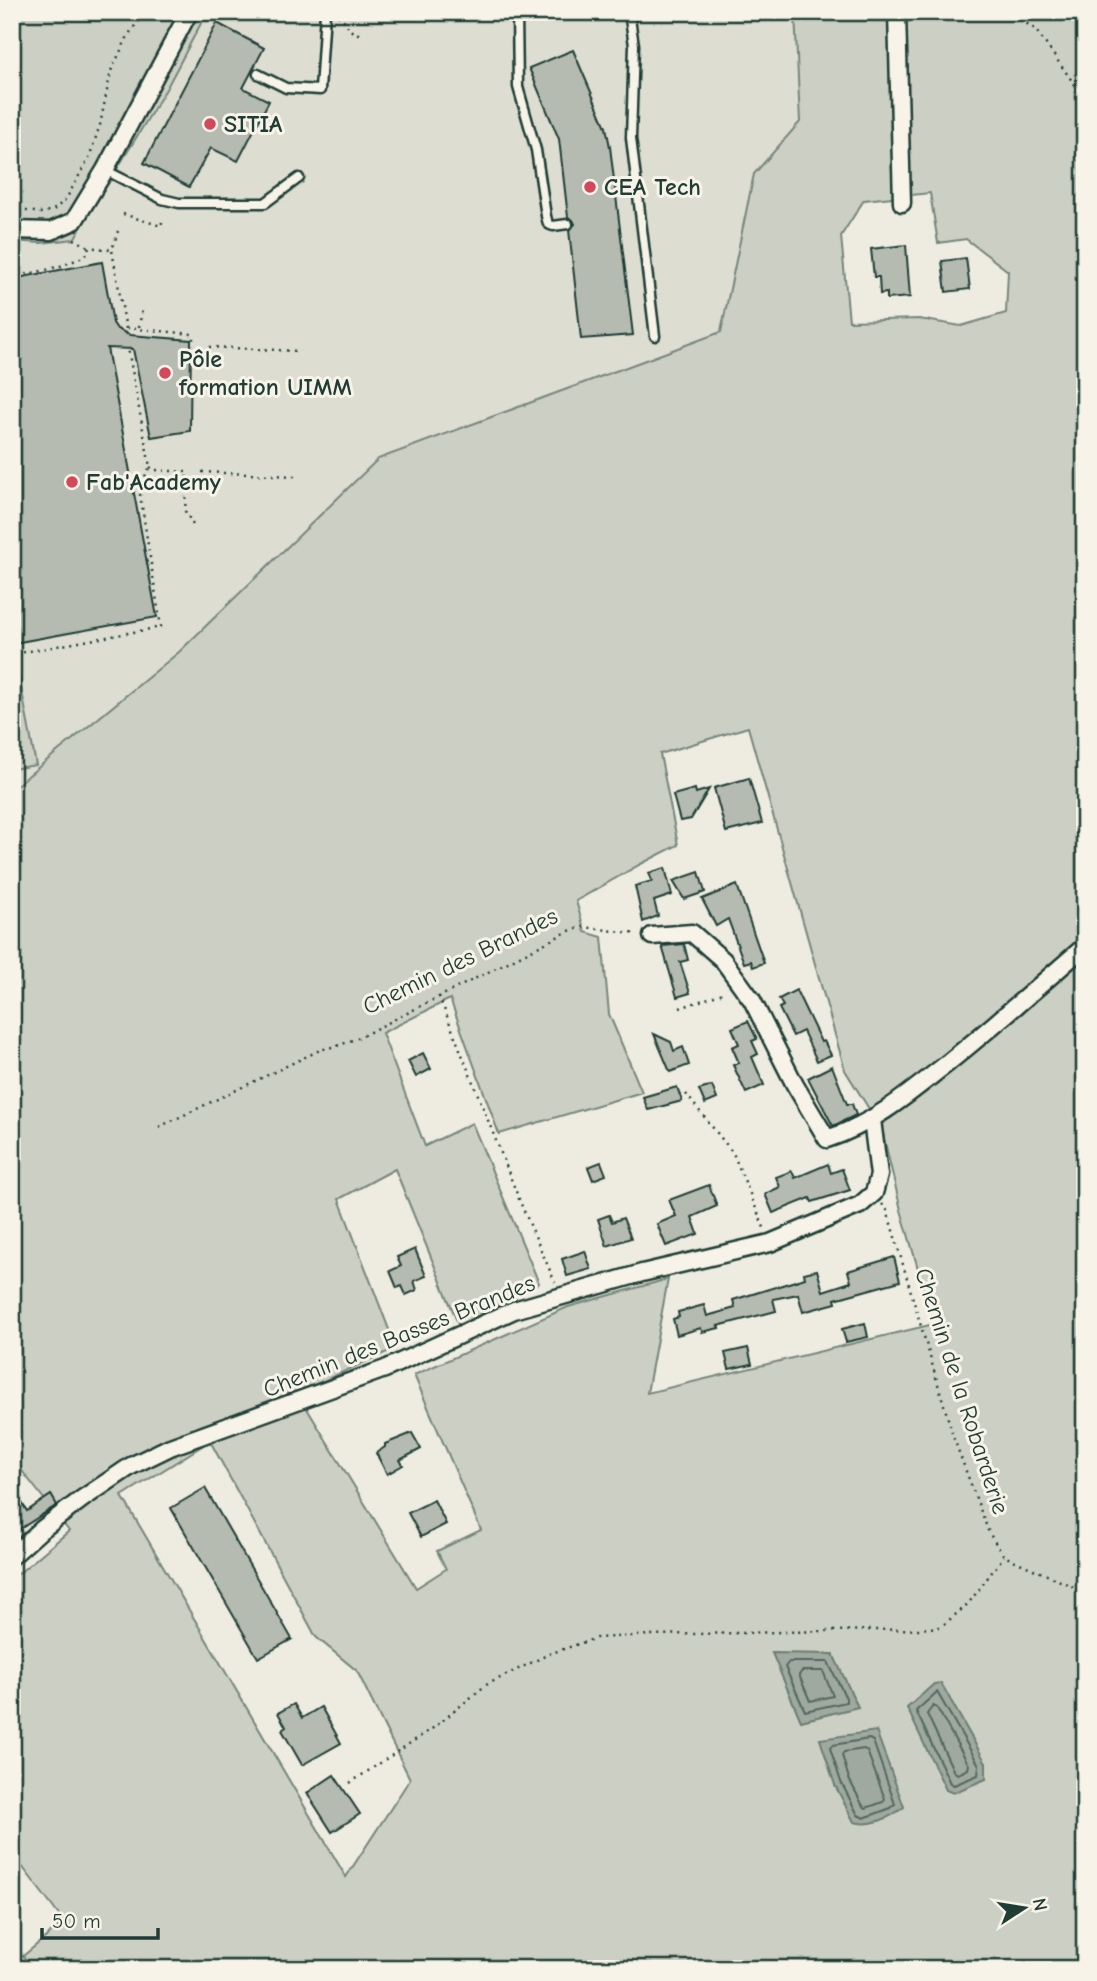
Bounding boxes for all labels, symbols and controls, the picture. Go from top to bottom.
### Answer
place label: SITIA [224,110,283,138]
marker: SITIA [202,116,218,132]
place label: CEA Tech [604,173,701,201]
marker: CEA Tech [582,179,598,195]
place label: Pôle formation UIMM [178,345,352,401]
marker: Pôle formation UIMM [157,365,173,381]
place label: Fab'Academy [86,468,221,496]
marker: Fab'Academy [64,474,80,490]
street label: Chemin des Brandes [358,902,562,1020]
street label: Chemin de la Robarderie [909,1264,1015,1518]
street label: Chemin des Basses Brandes [259,1269,539,1403]
north arrow [988,1872,1058,1942]
text: N [1028,1896,1052,1913]
scale bar [42,1897,158,1941]
text: 50 m [52,1909,101,1933]

